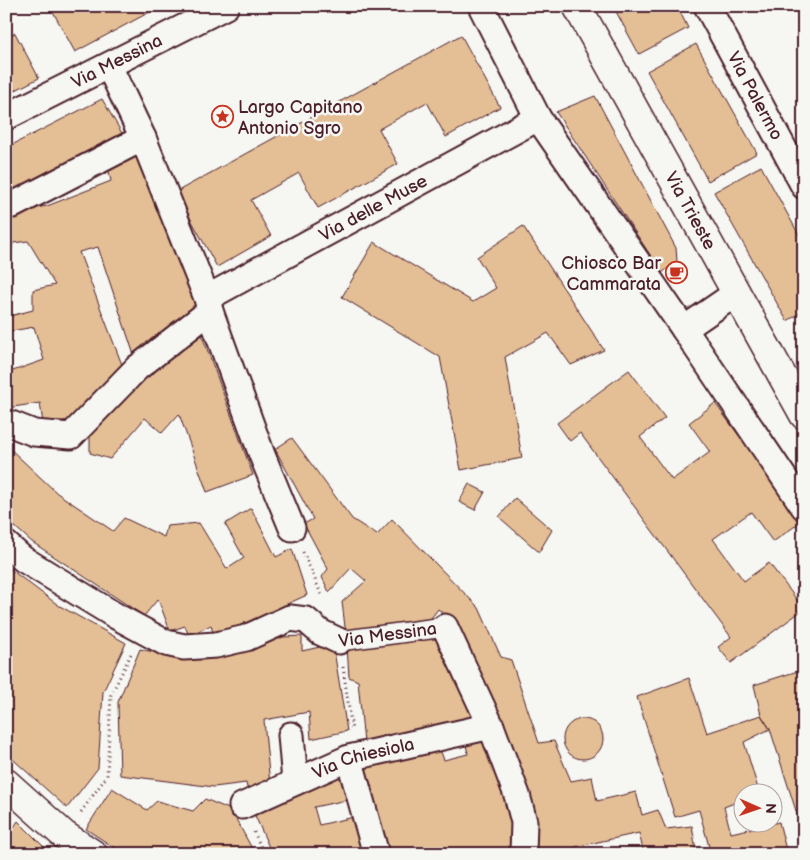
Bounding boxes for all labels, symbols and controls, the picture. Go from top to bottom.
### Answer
street label: Via Messina [68,29,166,93]
street label: Via Palermo [723,48,788,144]
place label: Largo Capitano Antonio Sgro [238,97,363,139]
place icon: Largo Capitano Antonio Sgro [210,105,234,129]
street label: Via Trieste [661,168,721,253]
street label: Via delle Muse [315,170,431,246]
place label: Chiosco Bar Cammarata [561,253,661,295]
cafe icon: Chiosco Bar Cammarata [665,261,689,285]
street label: Via Messina [337,618,438,651]
street label: Via Chiesiola [309,733,416,784]
north arrow [732,782,782,832]
text: N [762,803,779,814]

